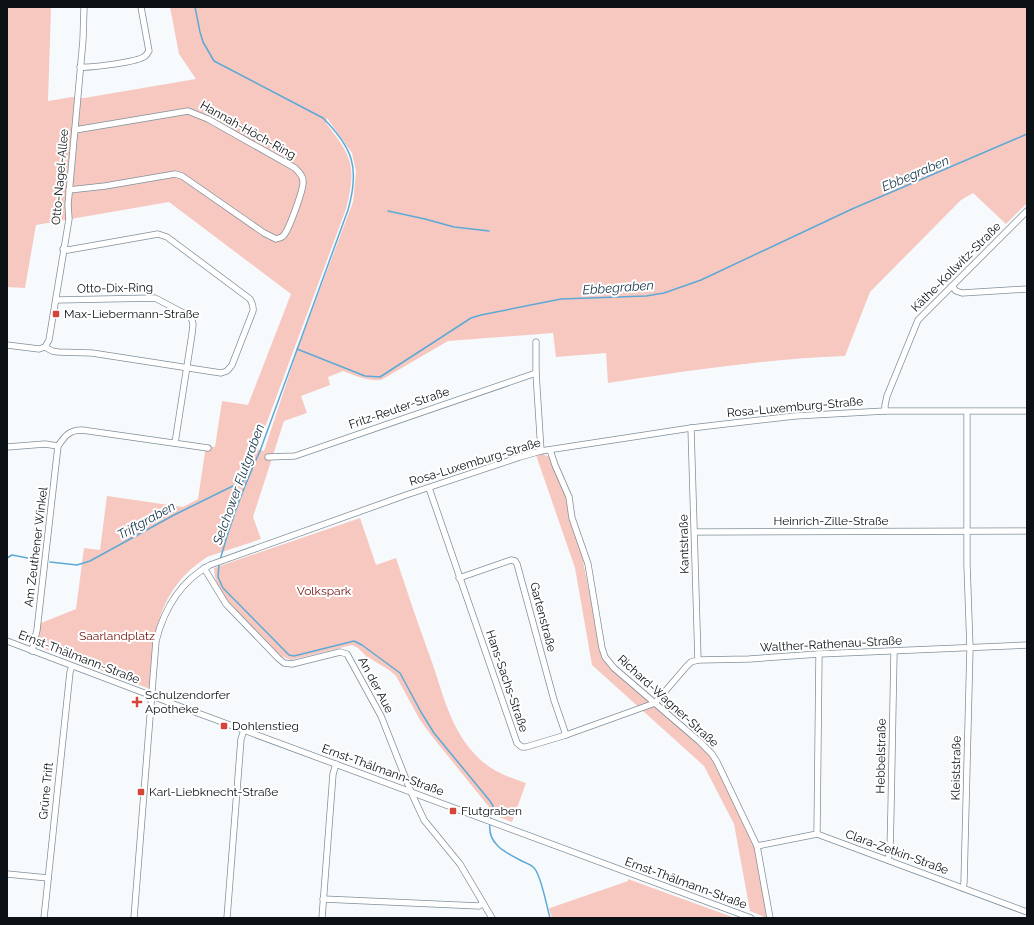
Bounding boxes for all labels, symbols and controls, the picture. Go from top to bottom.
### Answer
street label: Hannah-Höch-Ring [198,98,298,162]
street label: Otto-Nagel-Allee [49,128,71,226]
water label: Ebbegraben [879,153,951,194]
street label: Käthe-Kollwitz-Straße [908,219,1004,315]
water label: Ebbegraben [582,278,654,297]
street label: Otto-Dix-Ring [77,280,153,296]
place label: Max-Liebermann-Straße [64,307,199,321]
marker: Max-Liebermann-Straße [51,309,61,319]
street label: Fritz-Reuter-Straße [347,384,451,432]
street label: Rosa-Luxemburg-Straße [726,394,864,420]
water label: Selchower Flutgraben [209,422,267,548]
street label: Rosa-Luxemburg-Straße [408,435,542,489]
street label: Am Zeuthener Winkel [22,485,50,608]
water label: Triftgraben [115,498,178,542]
street label: Kantstraße [676,514,692,574]
street label: Heinrich-Zille-Straße [773,514,889,528]
street label: Gartenstraße [527,581,559,653]
park label: Volkspark [297,584,352,598]
street label: Ernst-Thälmann-Straße [16,627,142,687]
street label: Hans-Sachs-Straße [483,628,531,734]
park label: Saarlandplatz [79,629,155,643]
street label: Walther-Rathenau-Straße [760,633,902,655]
street label: Richard-Wagner-Straße [615,652,721,750]
street label: An der Aue [355,655,397,715]
place label: Schulzendorfer Apotheke [145,688,231,716]
marker: Schulzendorfer Apotheke [132,697,142,707]
street label: Hebbelstraße [873,718,889,794]
place label: Dohlenstieg [232,719,299,733]
marker: Dohlenstieg [219,721,229,731]
street label: Kleiststraße [948,736,964,800]
street label: Ernst-Thälmann-Straße [320,741,446,799]
street label: Grüne Trift [36,762,56,820]
place label: Karl-Liebknecht-Straße [149,785,278,799]
marker: Karl-Liebknecht-Straße [136,787,146,797]
place label: Flutgraben [461,804,522,818]
marker: Flutgraben [448,806,458,816]
street label: Clara-Zetkin-Straße [844,827,950,877]
street label: Ernst-Thälmann-Straße [623,854,749,912]

